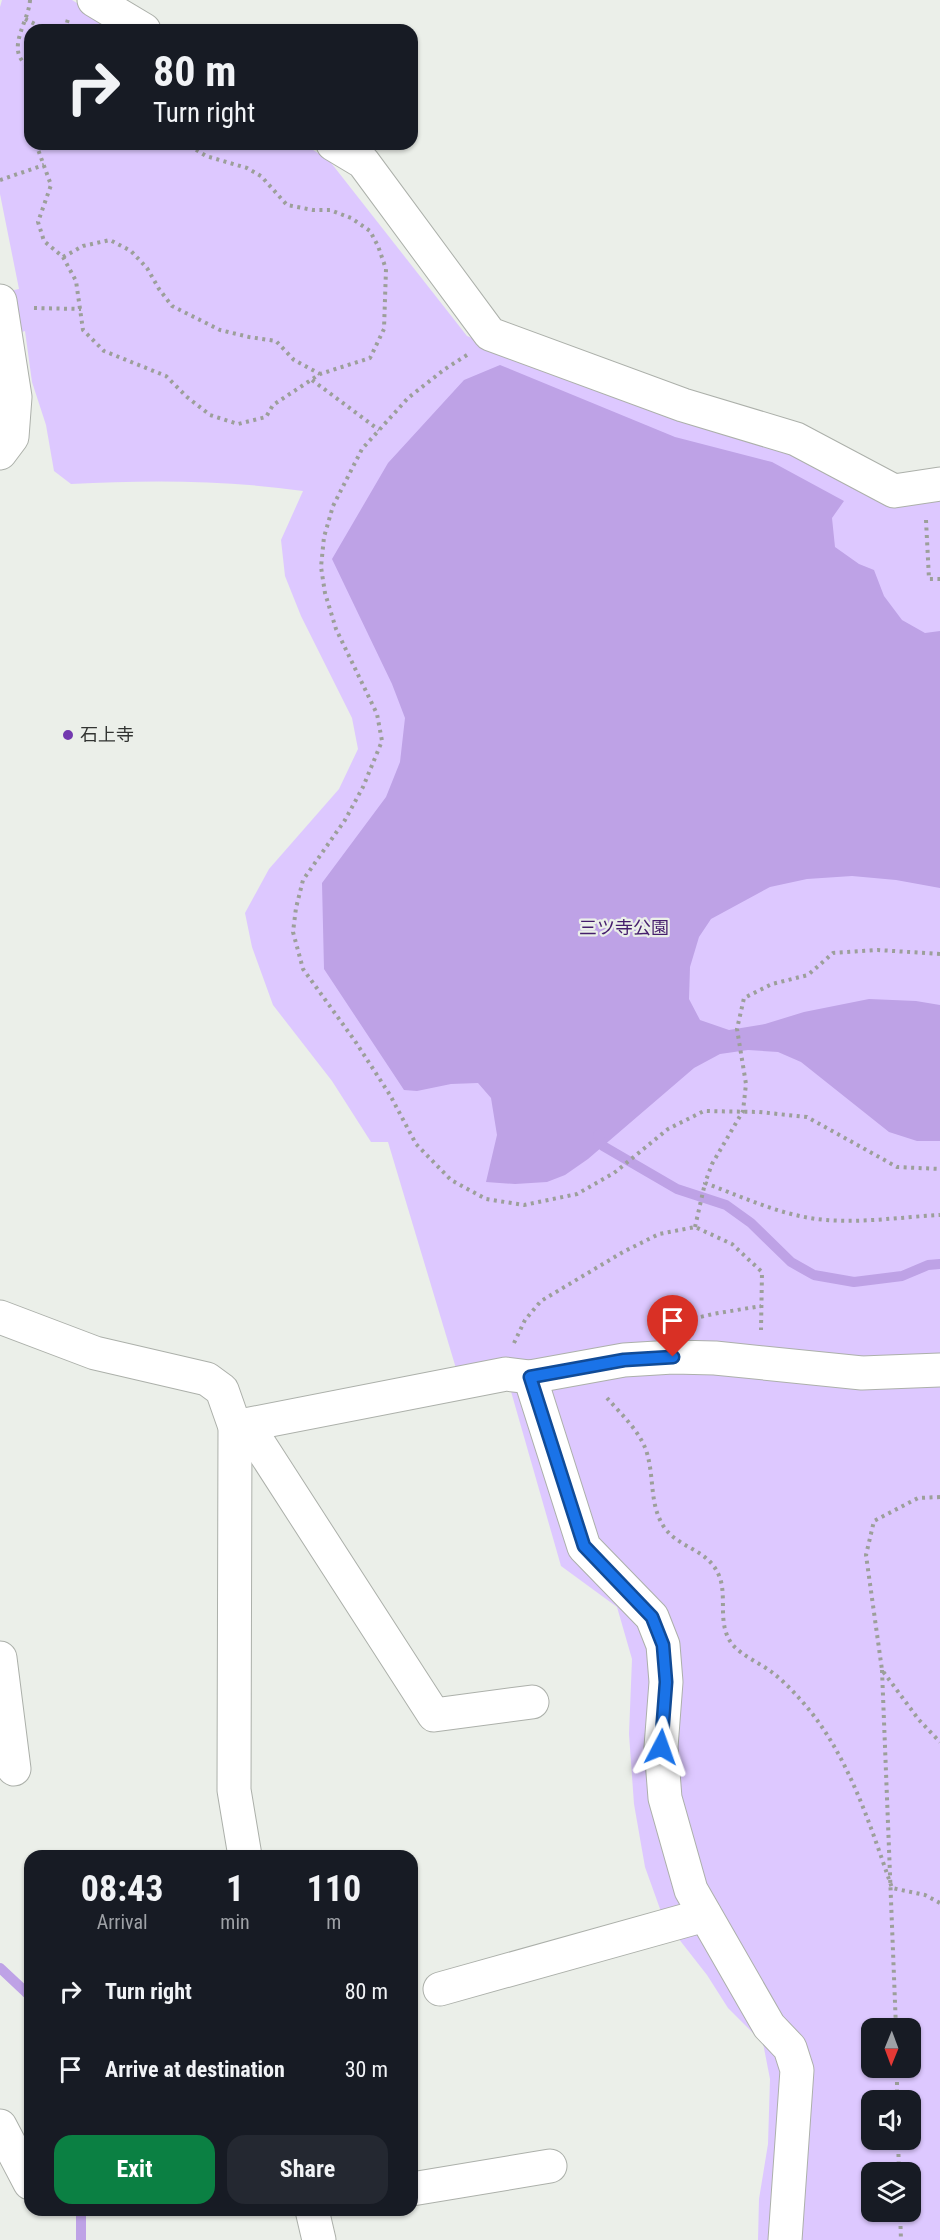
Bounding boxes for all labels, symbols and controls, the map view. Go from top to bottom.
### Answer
text: 80 m [153,47,236,96]
icon: right [54,48,132,126]
text: Turn right [153,97,255,129]
place label: 石上寺 [80,724,134,745]
marker: 石上寺 [61,728,75,742]
park label: 三ツ寺公園 [579,917,669,938]
pin [647,1295,698,1357]
icon: arrive [656,1304,689,1337]
position arrow [629,1715,693,1779]
text: 08:43 [81,1868,163,1910]
text: 1 [226,1868,244,1910]
text: 110 [307,1868,361,1910]
text: Arrival [97,1910,148,1934]
text: min [220,1910,250,1934]
text: m [326,1910,341,1934]
icon: right [54,1975,87,2008]
text: Turn right [105,1979,192,2004]
text: 80 m [345,1979,388,2004]
north arrow [861,2018,921,2078]
map controls [861,2018,921,2222]
icon: arrive [54,2053,87,2086]
text: Arrive at destination [105,2057,285,2082]
text: 30 m [345,2057,388,2082]
button: sound [861,2090,921,2150]
button: Exit [54,2135,215,2204]
button: Share [227,2135,388,2204]
button: layers [861,2162,921,2222]

